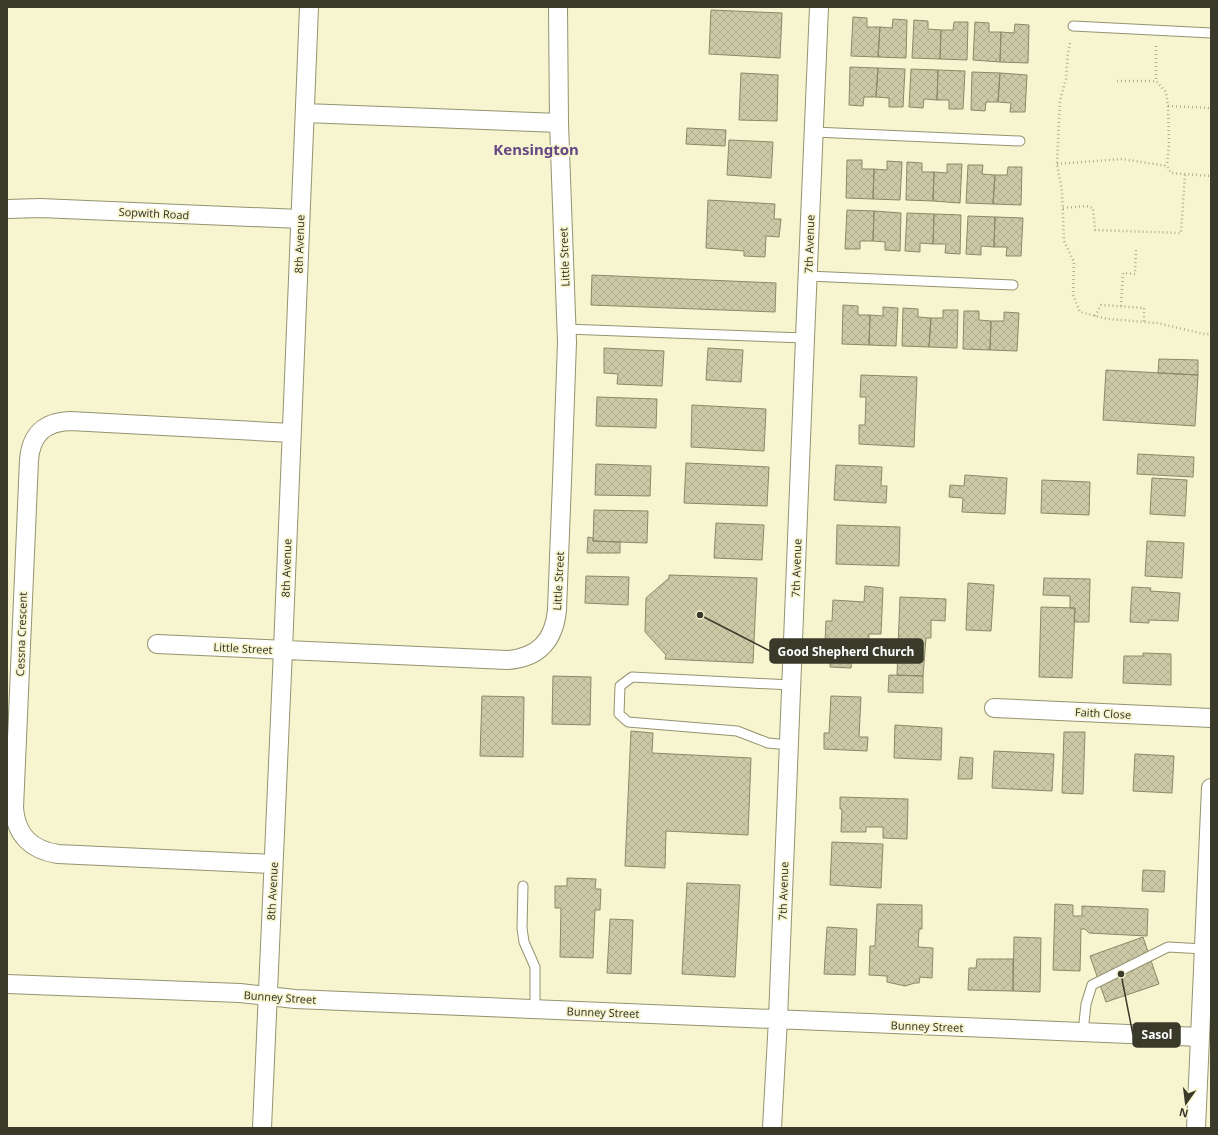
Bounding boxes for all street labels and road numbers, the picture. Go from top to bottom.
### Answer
street label: Sopwith Road [118,204,190,222]
street label: 8th Avenue [290,214,308,274]
street label: 7th Avenue [800,214,818,274]
street label: Little Street [555,227,573,287]
street label: 8th Avenue [277,538,295,598]
street label: 7th Avenue [787,538,805,598]
street label: Little Street [549,551,567,611]
street label: Cessna Crescent [12,591,30,677]
street label: Little Street [213,639,273,657]
street label: Faith Close [1075,704,1131,722]
street label: 8th Avenue [263,861,281,921]
street label: 7th Avenue [774,861,792,921]
street label: Bunney Street [243,987,317,1007]
street label: Bunney Street [566,1003,640,1021]
street label: Bunney Street [890,1017,964,1035]

